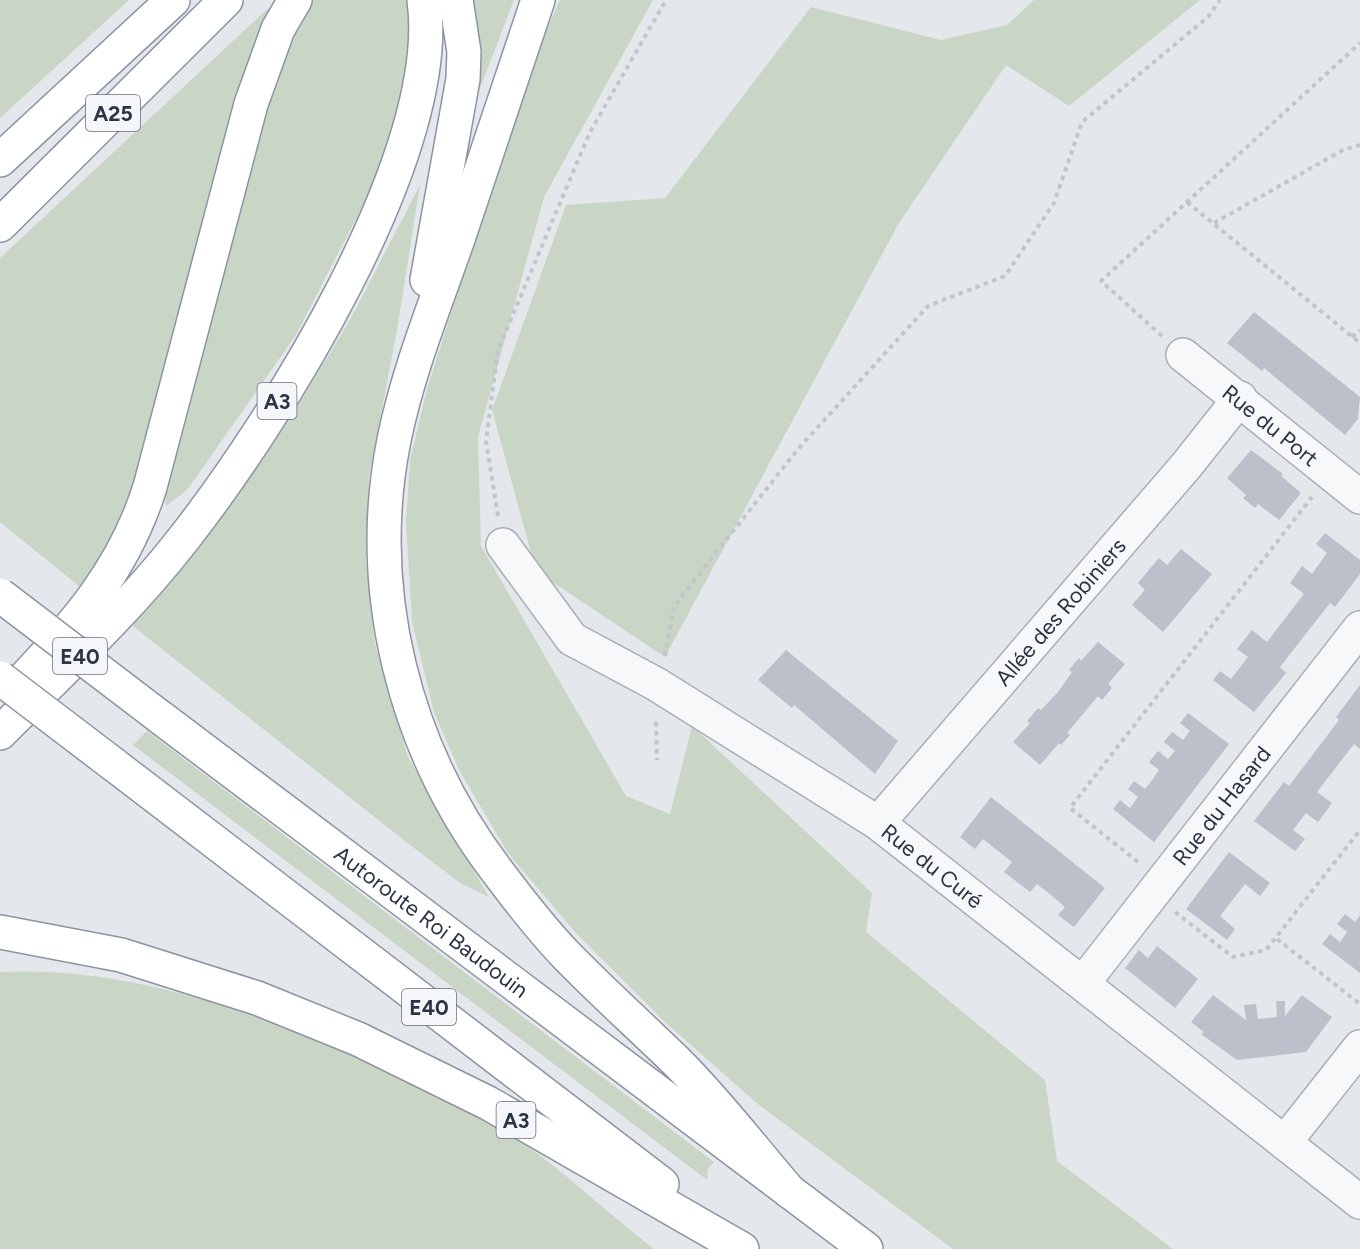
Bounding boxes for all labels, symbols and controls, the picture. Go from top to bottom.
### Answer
road number: A25 [86,95,140,131]
street label: Rue du Port [1217,379,1324,472]
road number: A3 [258,383,296,419]
street label: Allée des Robiniers [989,532,1131,691]
road number: E40 [53,638,107,674]
street label: Rue du Hasard [1167,741,1276,871]
street label: Rue du Curé [876,818,989,914]
street label: Autoroute Roi Baudouin [329,840,534,1003]
road number: E40 [402,989,456,1025]
road number: A3 [496,1102,536,1138]

